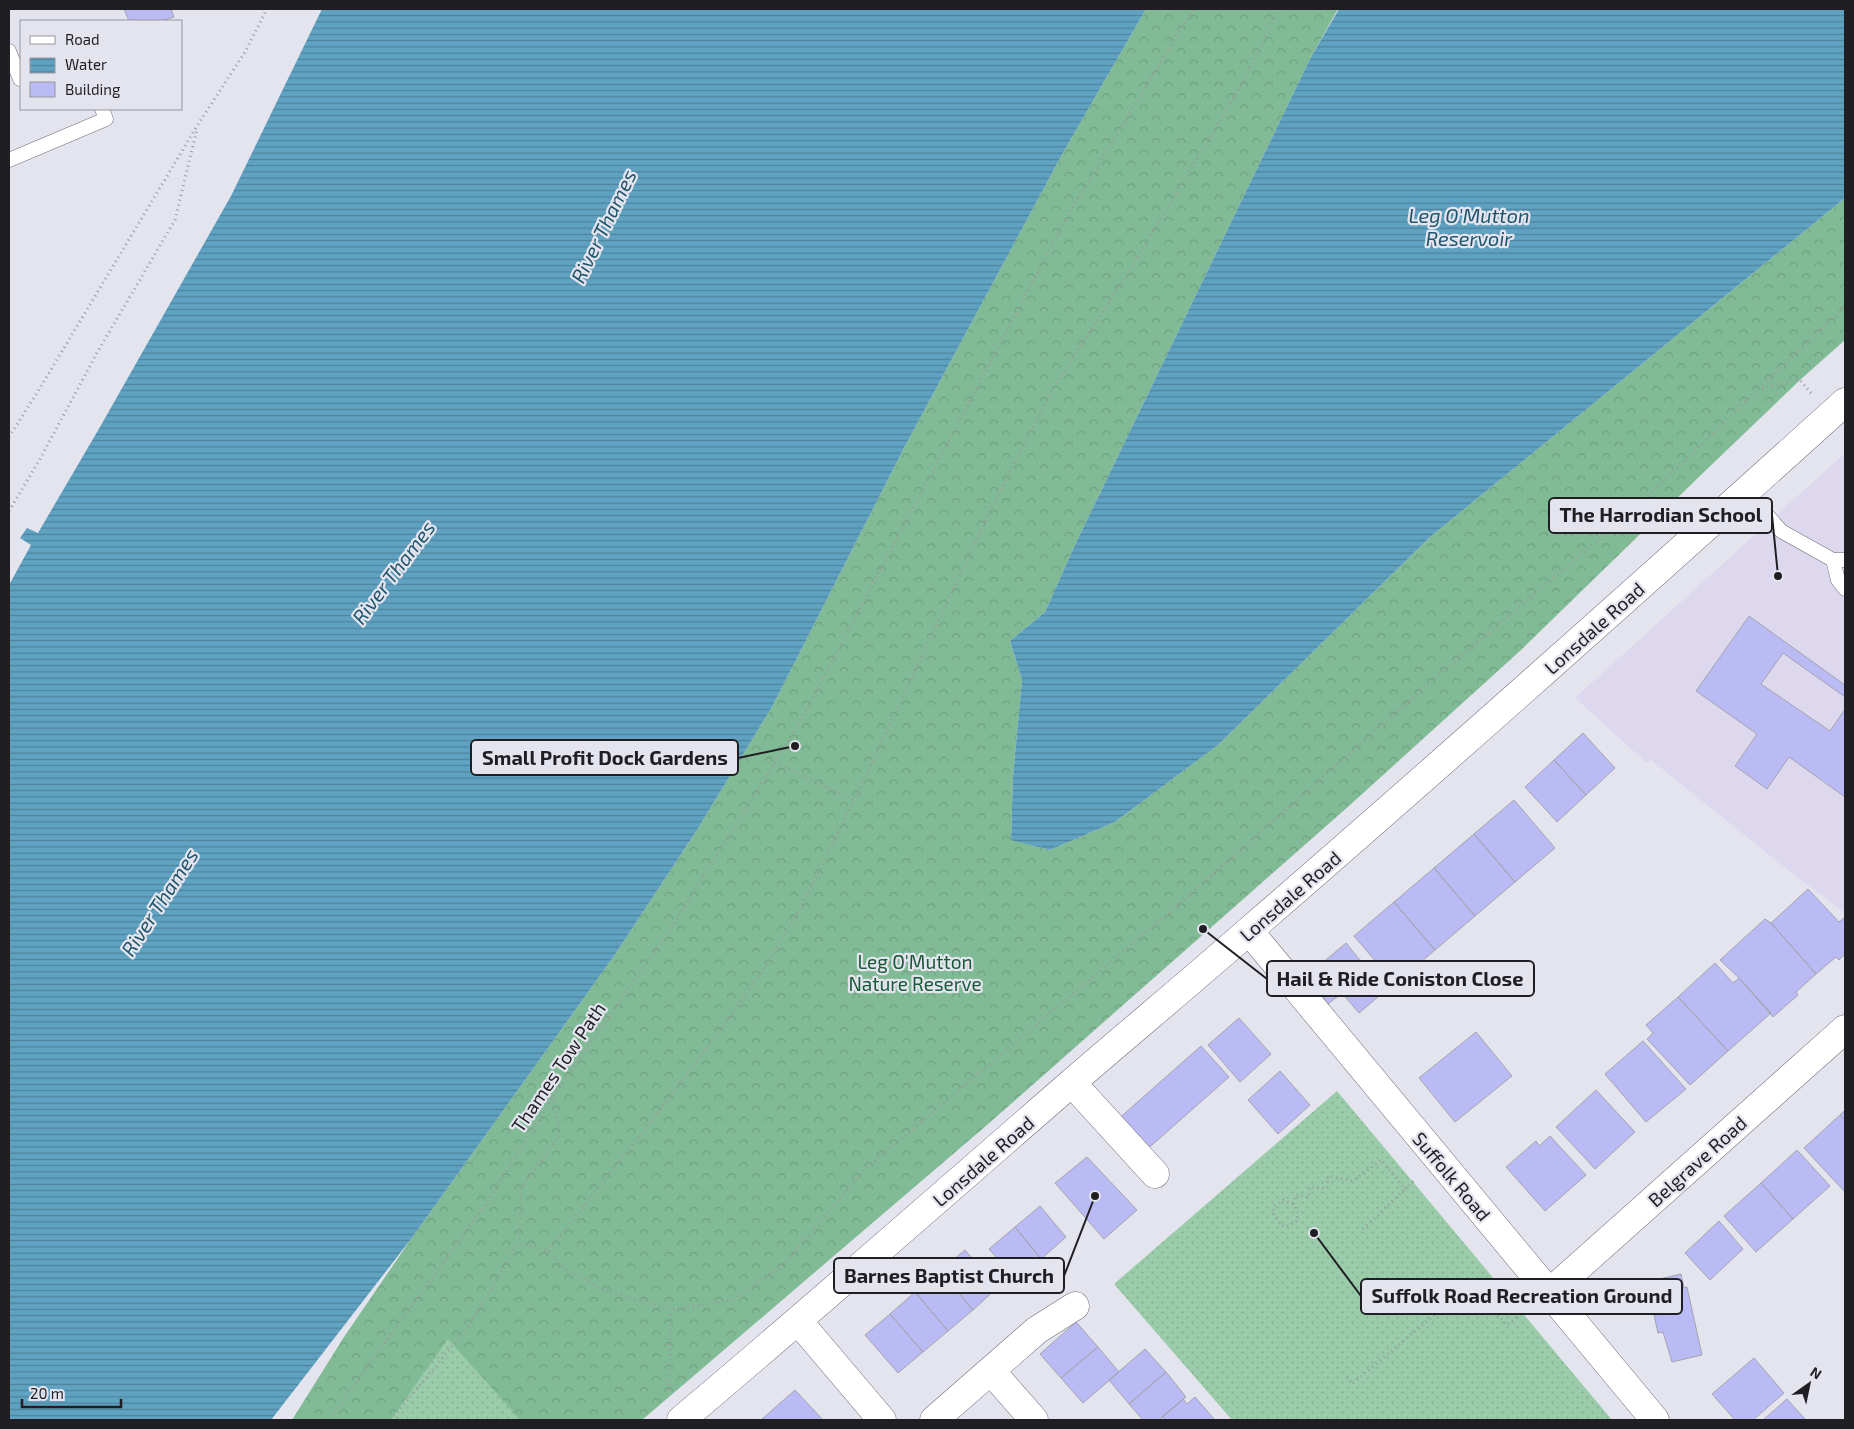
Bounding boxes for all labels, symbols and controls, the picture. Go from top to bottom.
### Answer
legend [20,20,182,110]
text: Road [65,30,100,48]
text: Water [65,55,107,73]
text: Building [65,80,121,98]
water label: River Thames [565,165,641,287]
water label: Leg O'Mutton Reservoir [1409,203,1529,250]
callout: The Harrodian School [1549,498,1772,533]
text: The Harrodian School [1560,502,1763,526]
water label: River Thames [346,516,440,628]
street label: Lonsdale Road [1539,577,1649,679]
callout: Small Profit Dock Gardens [471,740,738,775]
text: Small Profit Dock Gardens [482,745,728,769]
water label: River Thames [115,844,203,960]
street label: Lonsdale Road [1235,846,1345,946]
park label: Leg O'Mutton Nature Reserve [848,950,982,995]
callout: Hail & Ride Coniston Close [1267,961,1534,996]
text: Hail & Ride Coniston Close [1277,966,1523,990]
street label: Thames Tow Path [506,998,610,1136]
street label: Lonsdale Road [928,1111,1038,1211]
street label: Belgrave Road [1643,1111,1751,1211]
street label: Suffolk Road [1408,1127,1496,1225]
callout: Barnes Baptist Church [834,1258,1064,1293]
text: Barnes Baptist Church [844,1263,1054,1287]
callout: Suffolk Road Recreation Ground [1361,1279,1682,1314]
text: Suffolk Road Recreation Ground [1372,1283,1672,1307]
north arrow [1784,1359,1834,1409]
text: N [1807,1363,1825,1383]
scale bar [22,1376,121,1408]
text: 20 m [30,1384,64,1402]

